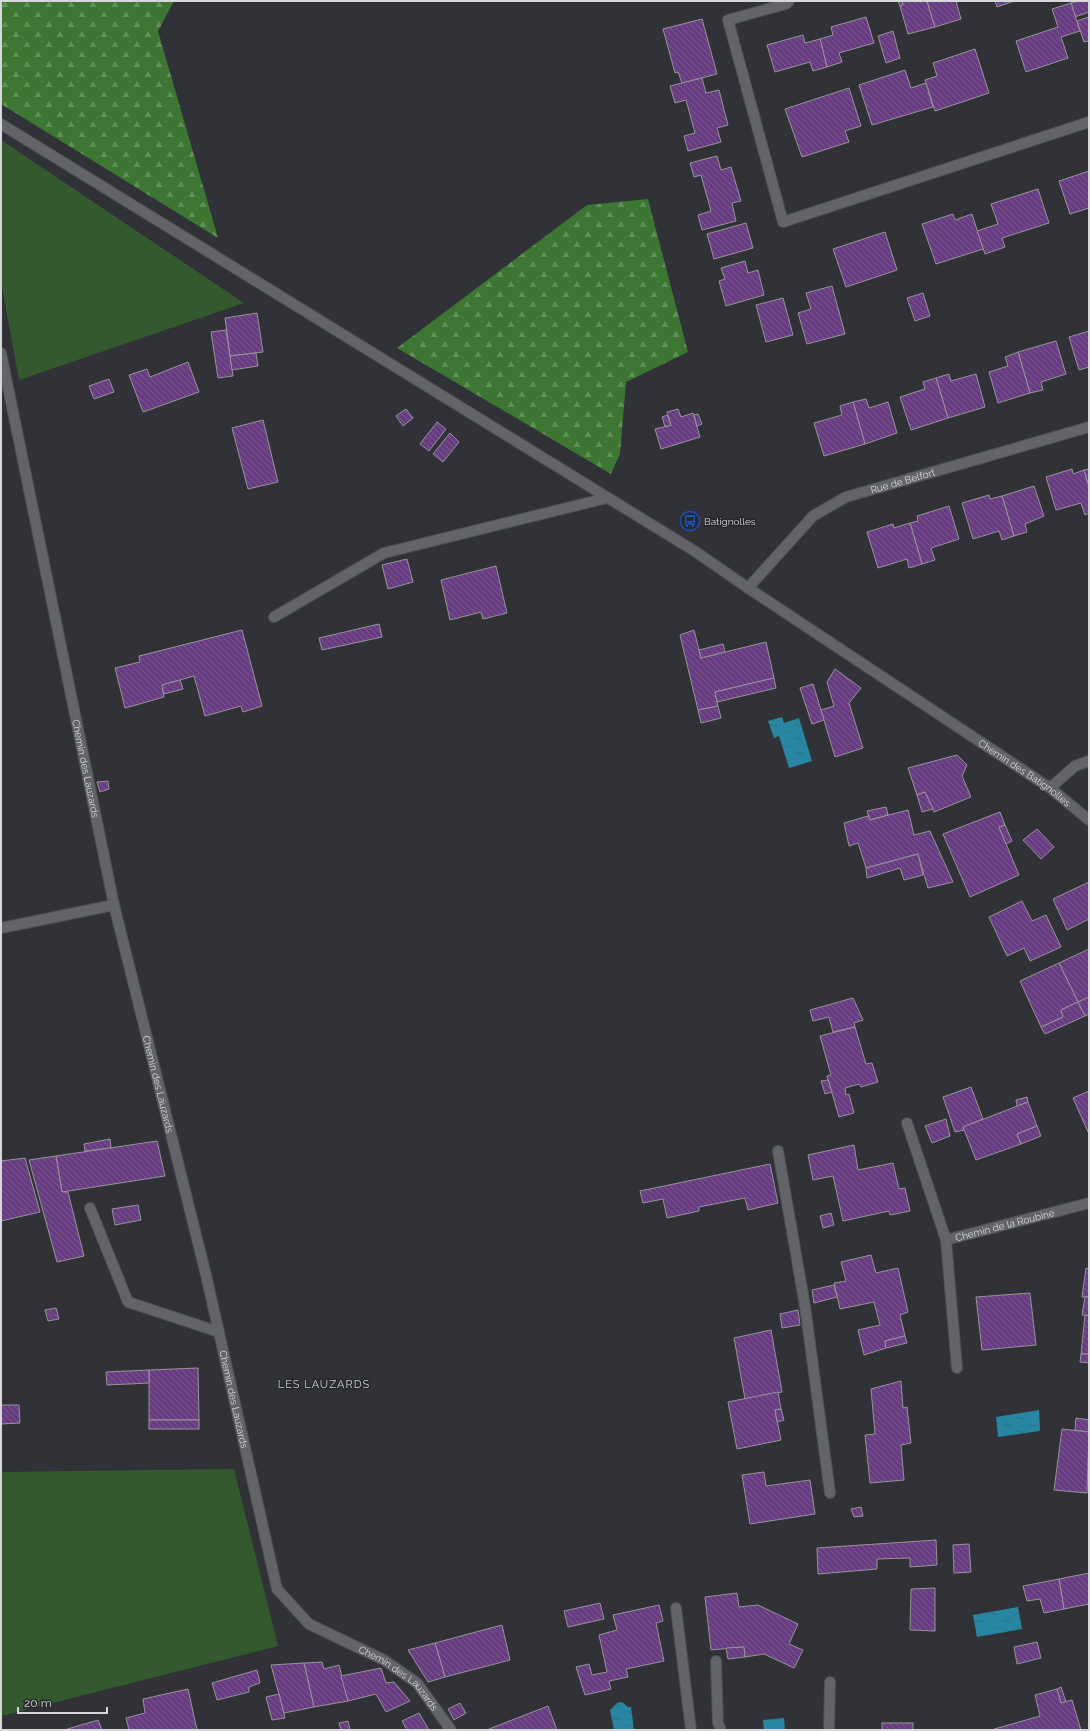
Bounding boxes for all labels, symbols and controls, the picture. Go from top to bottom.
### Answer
street label: Rue de Belfort [869,466,937,495]
bus stop icon: Batignolles [679,510,701,532]
place label: Batignolles [704,516,756,527]
street label: Chemin des Lauzards [71,718,101,819]
street label: Chemin des Batignolles [976,737,1073,808]
street label: Chemin des Lauzards [141,1034,176,1134]
street label: Chemin de la Roubine [954,1207,1056,1243]
street label: Chemin des Lauzards [218,1349,250,1449]
district label: LES LAUZARDS [278,1378,370,1391]
street label: Chemin des Lauzards [357,1643,441,1713]
scale bar [18,1689,107,1715]
text: 20 m [24,1696,52,1710]

